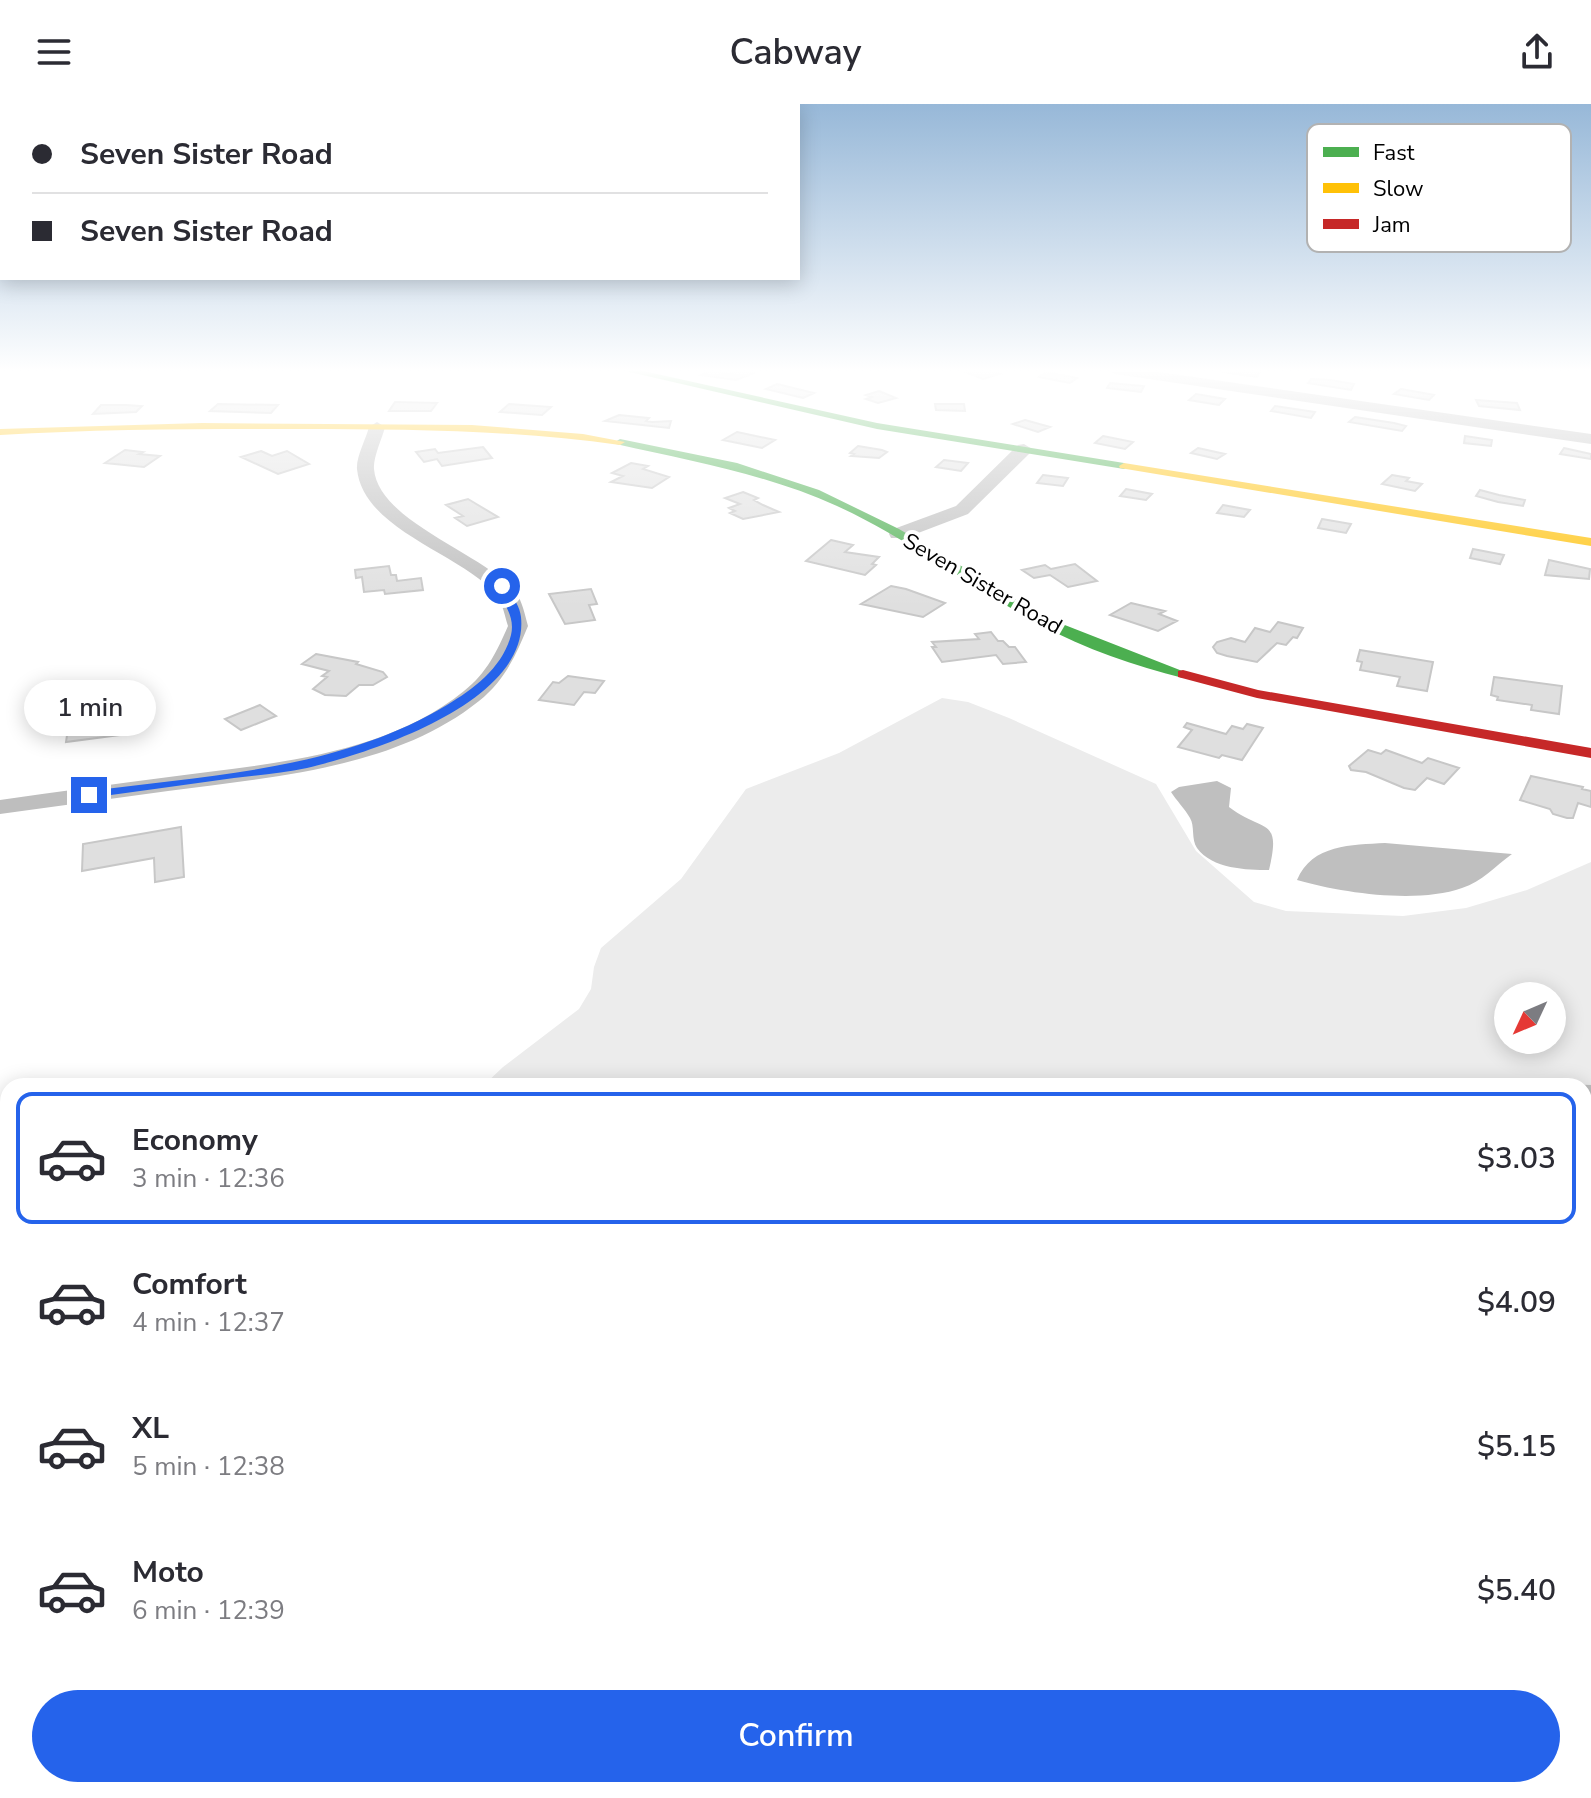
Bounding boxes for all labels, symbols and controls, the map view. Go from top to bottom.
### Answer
text: Cabway [730,28,862,77]
icon: menu [32,30,76,74]
icon: share [1515,30,1559,74]
legend [1307,124,1571,252]
text: Seven Sister Road [80,134,333,175]
text: Fast [1373,138,1415,168]
text: Slow [1373,174,1424,204]
text: Jam [1372,210,1411,240]
text: Seven Sister Road [80,211,333,252]
street label: Seven Sister Road [897,526,1068,642]
route start [484,568,520,604]
callout: 1 min [23,679,155,735]
text: 1 min [57,690,123,725]
route end [71,777,107,813]
north arrow [1494,982,1566,1054]
map controls [1494,982,1566,1054]
text: Economy [132,1120,258,1161]
icon: car [36,1122,108,1194]
text: $3.03 [1477,1138,1556,1179]
text: 3 min · 12:36 [132,1161,285,1196]
text: Comfort [132,1264,247,1305]
icon: car [36,1266,108,1338]
text: $4.09 [1477,1282,1556,1323]
text: 4 min · 12:37 [132,1305,285,1340]
text: XL [132,1408,169,1449]
icon: car [36,1410,108,1482]
text: $5.15 [1477,1426,1556,1467]
text: 5 min · 12:38 [132,1449,285,1484]
text: Moto [132,1552,204,1593]
icon: car [36,1554,108,1626]
text: $5.40 [1477,1570,1556,1611]
text: 6 min · 12:39 [132,1593,285,1628]
button: Confirm [32,1690,1560,1782]

